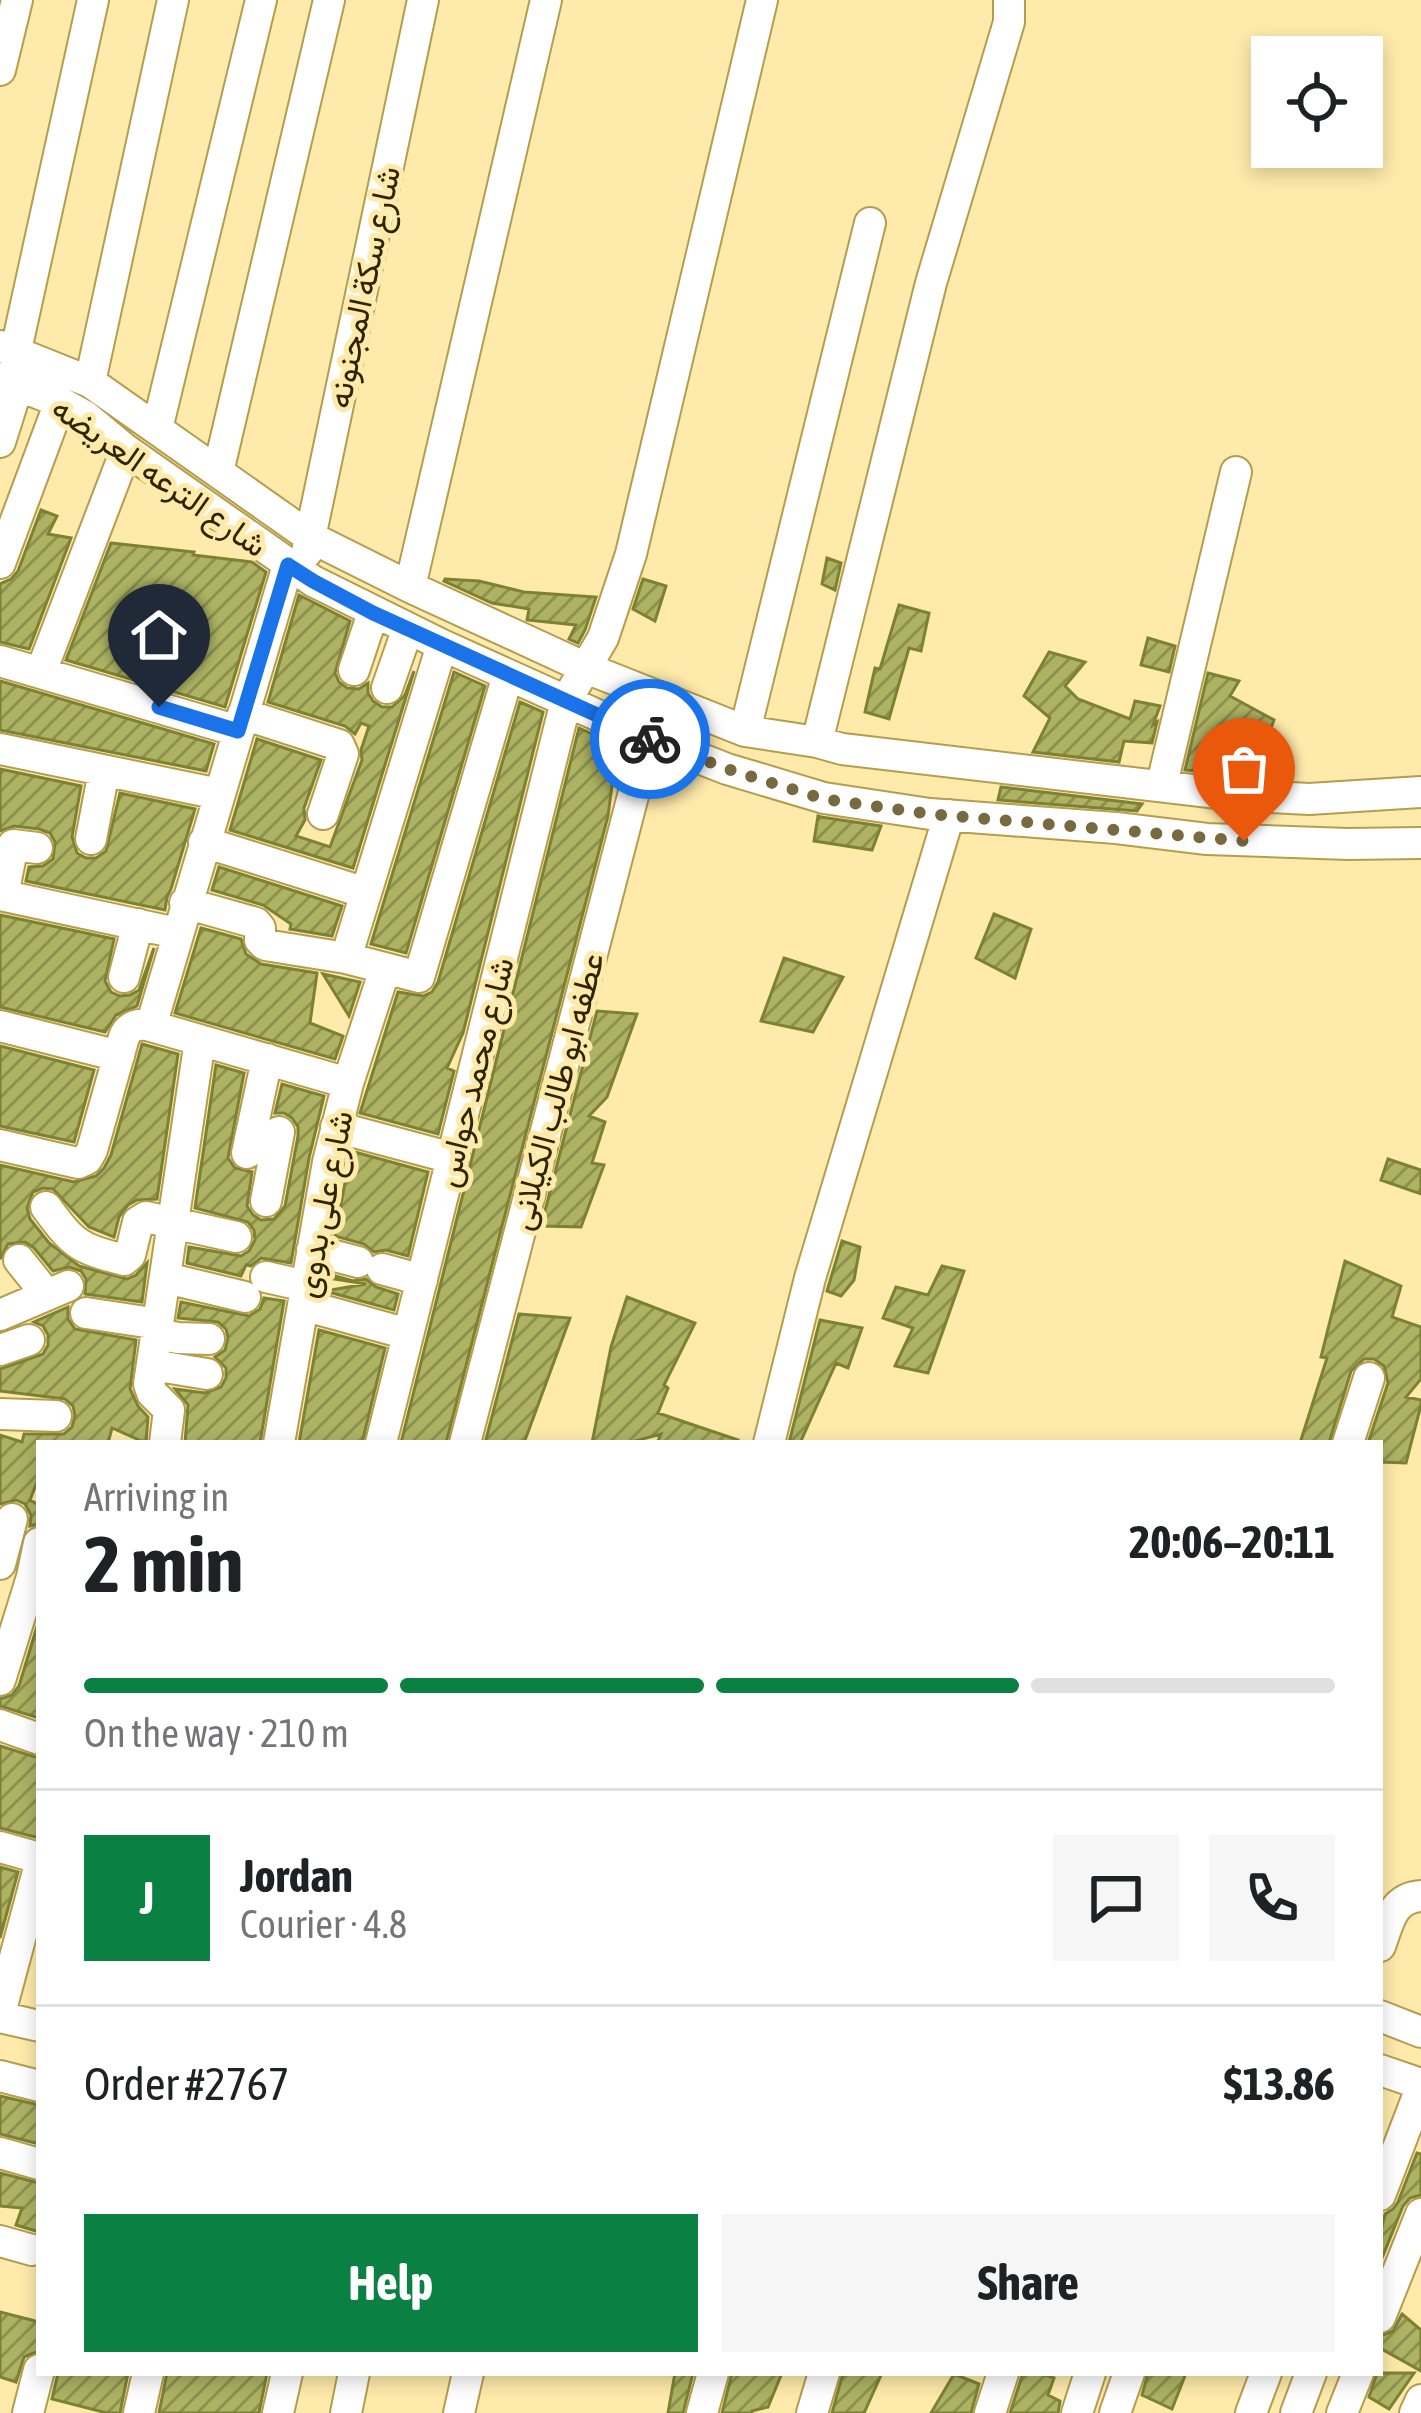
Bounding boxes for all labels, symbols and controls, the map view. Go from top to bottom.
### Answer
map controls [1251,36,1383,168]
button: locate [1251,36,1383,168]
street label: شارع سكة المجنونه [319,163,411,412]
street label: شارع الترعه العريضه [43,388,275,568]
pin [108,584,210,707]
icon: home [126,602,192,668]
courier [590,679,710,799]
icon: bike [617,706,683,772]
pin [1193,718,1295,841]
icon: bag [1211,736,1277,802]
street label: عطفه ابو طالب الكيلانى [501,948,613,1234]
street label: شارع محمد حواس [427,953,525,1192]
street label: شارع على بدوى [286,1107,364,1302]
text: Arriving in [84,1475,229,1519]
text: 20:06–20:11 [1129,1516,1335,1568]
text: 2 min [84,1519,243,1609]
text: On the way · 210 m [84,1711,349,1755]
button: chat [1053,1835,1179,1961]
button: phone [1209,1835,1335,1961]
text: Jordan [240,1850,353,1902]
text: J [140,1872,154,1924]
text: Courier · 4.8 [240,1902,407,1946]
text: Order #2767 [84,2058,289,2110]
text: $13.86 [1223,2058,1335,2110]
button: Help [84,2214,698,2352]
button: Share [722,2214,1335,2352]

